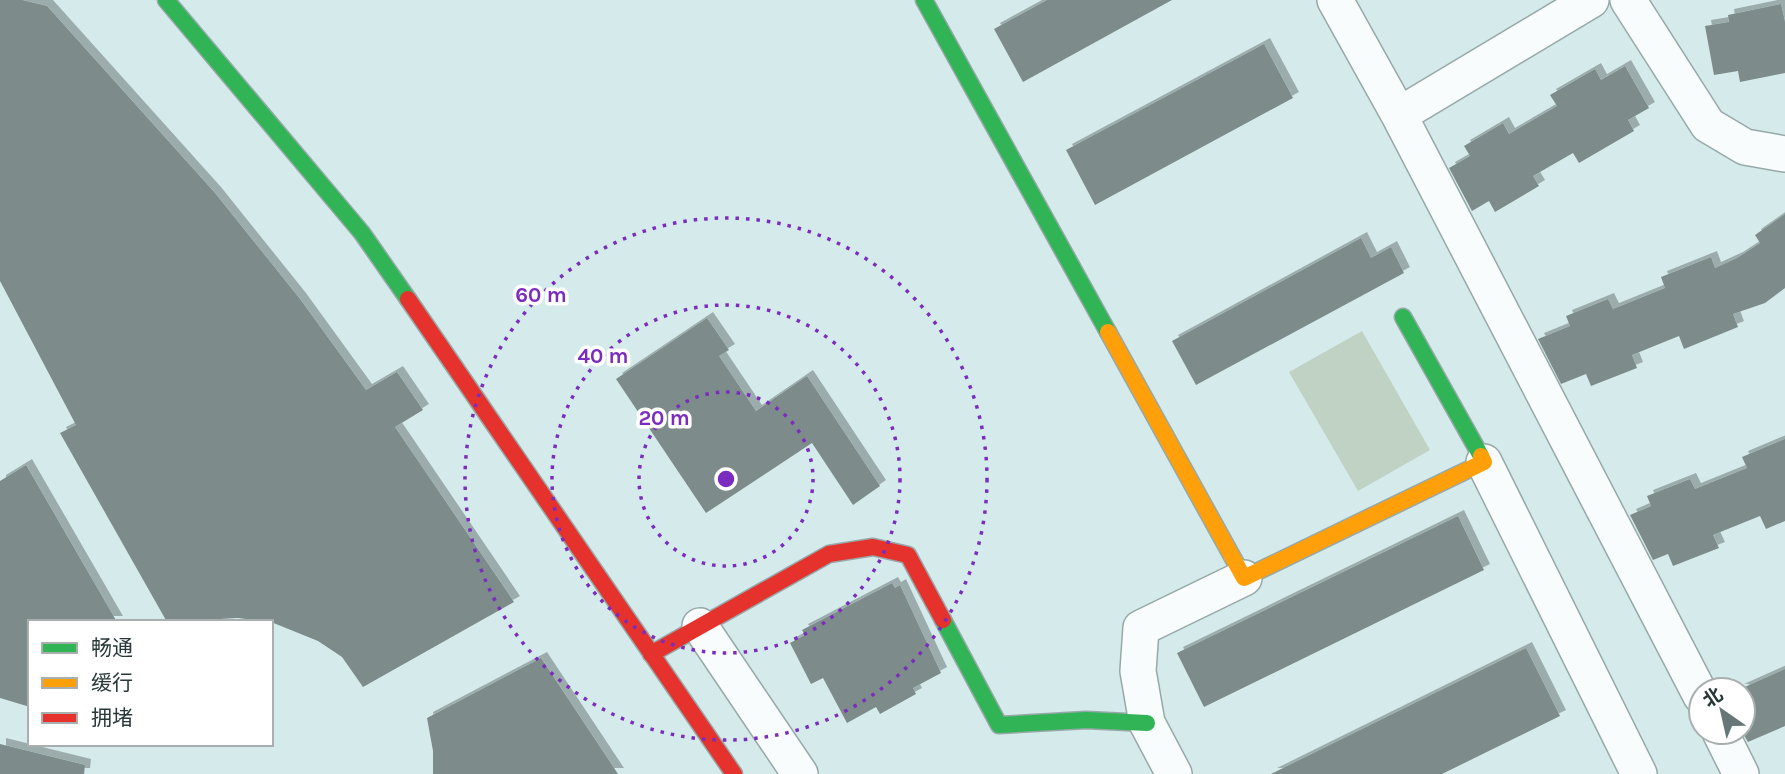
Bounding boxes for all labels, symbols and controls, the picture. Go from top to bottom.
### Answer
text: 60 m [515,283,567,307]
text: 40 m [577,344,629,368]
text: 20 m [638,406,690,430]
centre of rings [714,467,738,491]
legend [28,620,273,746]
text: 畅通 [91,636,133,660]
text: 缓行 [91,671,133,695]
north arrow [1687,676,1757,746]
text: 北 [1699,683,1727,712]
text: 拥堵 [91,706,133,730]

